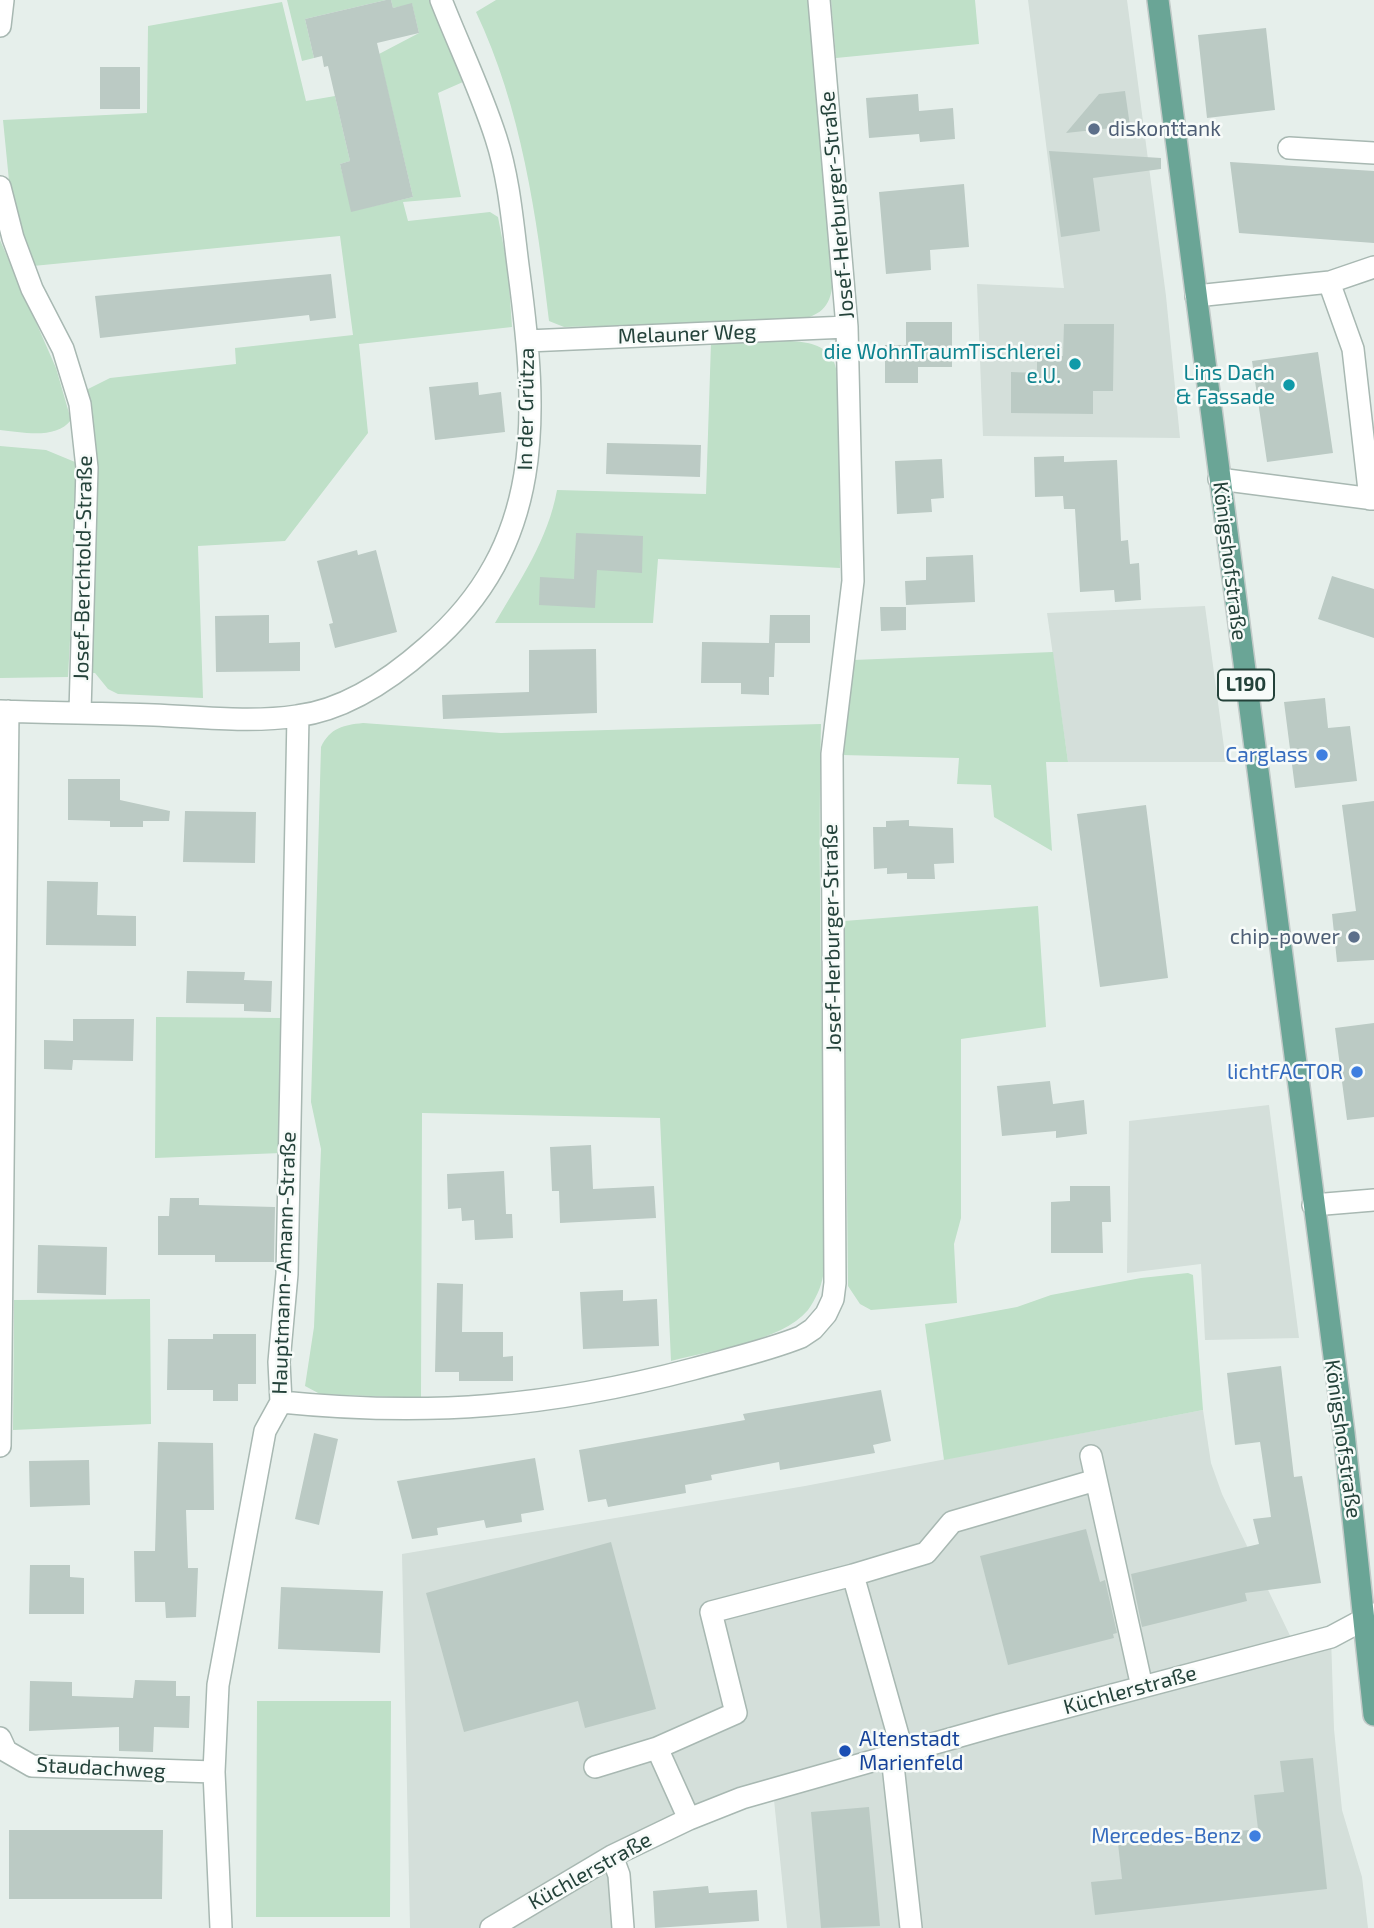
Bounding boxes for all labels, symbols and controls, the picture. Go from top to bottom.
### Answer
street label: Josef-Herburger-Straße [814,90,860,320]
place label: diskonttank [1108,116,1221,142]
marker: diskonttank [1086,121,1102,137]
street label: Melauner Weg [617,319,757,349]
place label: die WohnTraumTischlerei e.U. [823,339,1061,389]
street label: In der Grütza [512,347,540,471]
marker: die WohnTraumTischlerei e.U. [1067,356,1083,372]
place label: Lins Dach & Fassade [1176,360,1275,410]
marker: Lins Dach & Fassade [1281,377,1297,393]
street label: Josef-Berchtold-Straße [68,455,98,681]
street label: Königshofstraße [1208,480,1252,642]
road number: L190 [1218,670,1274,700]
place label: Carglass [1225,742,1308,768]
marker: Carglass [1314,747,1330,763]
street label: Josef-Herburger-Straße [817,824,847,1052]
place label: chip-power [1230,924,1340,950]
marker: chip-power [1346,929,1362,945]
place label: lichtFACTOR [1227,1059,1343,1085]
marker: lichtFACTOR [1349,1064,1365,1080]
street label: Hauptmann-Amann-Straße [267,1131,301,1395]
street label: Königshofstraße [1319,1358,1367,1520]
street label: Küchlerstraße [1061,1660,1199,1720]
place label: Altenstadt Marienfeld [859,1726,963,1776]
marker: Altenstadt Marienfeld [837,1743,853,1759]
street label: Staudachweg [36,1752,166,1784]
place label: Mercedes-Benz [1091,1823,1241,1849]
street label: Küchlerstraße [524,1827,656,1915]
marker: Mercedes-Benz [1247,1828,1263,1844]

